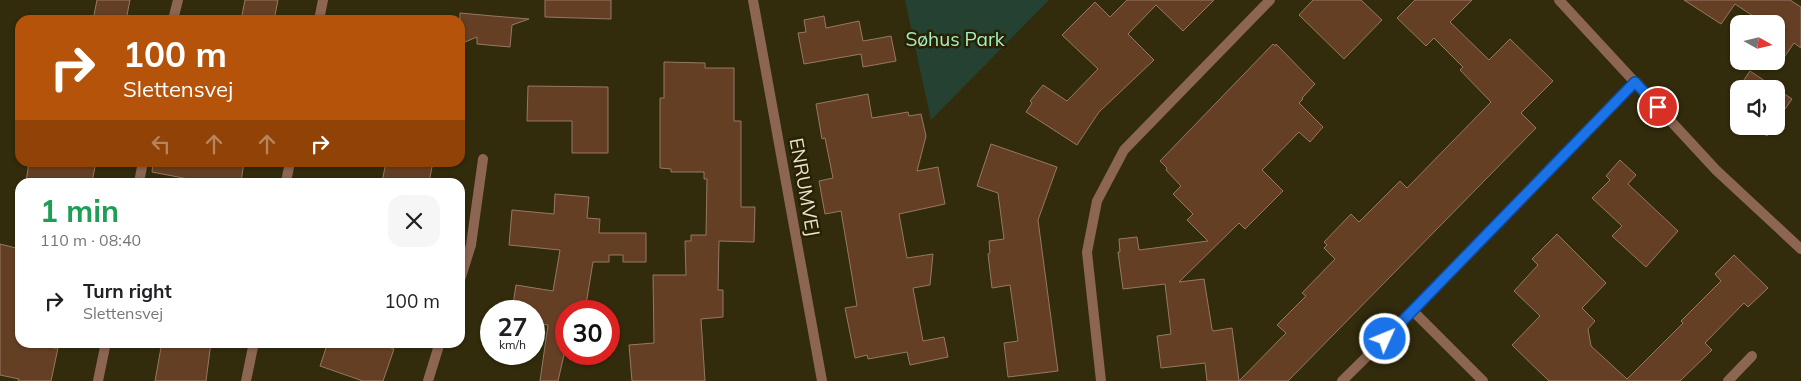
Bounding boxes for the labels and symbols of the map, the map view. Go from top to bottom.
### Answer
north arrow [1730,15,1785,70]
park label: Søhus Park [905,27,1005,51]
pin [1637,86,1679,128]
street label: ENRUMVEJ [785,136,825,238]
speed limit sign: 30 [555,300,620,365]
position arrow [1358,312,1410,364]

